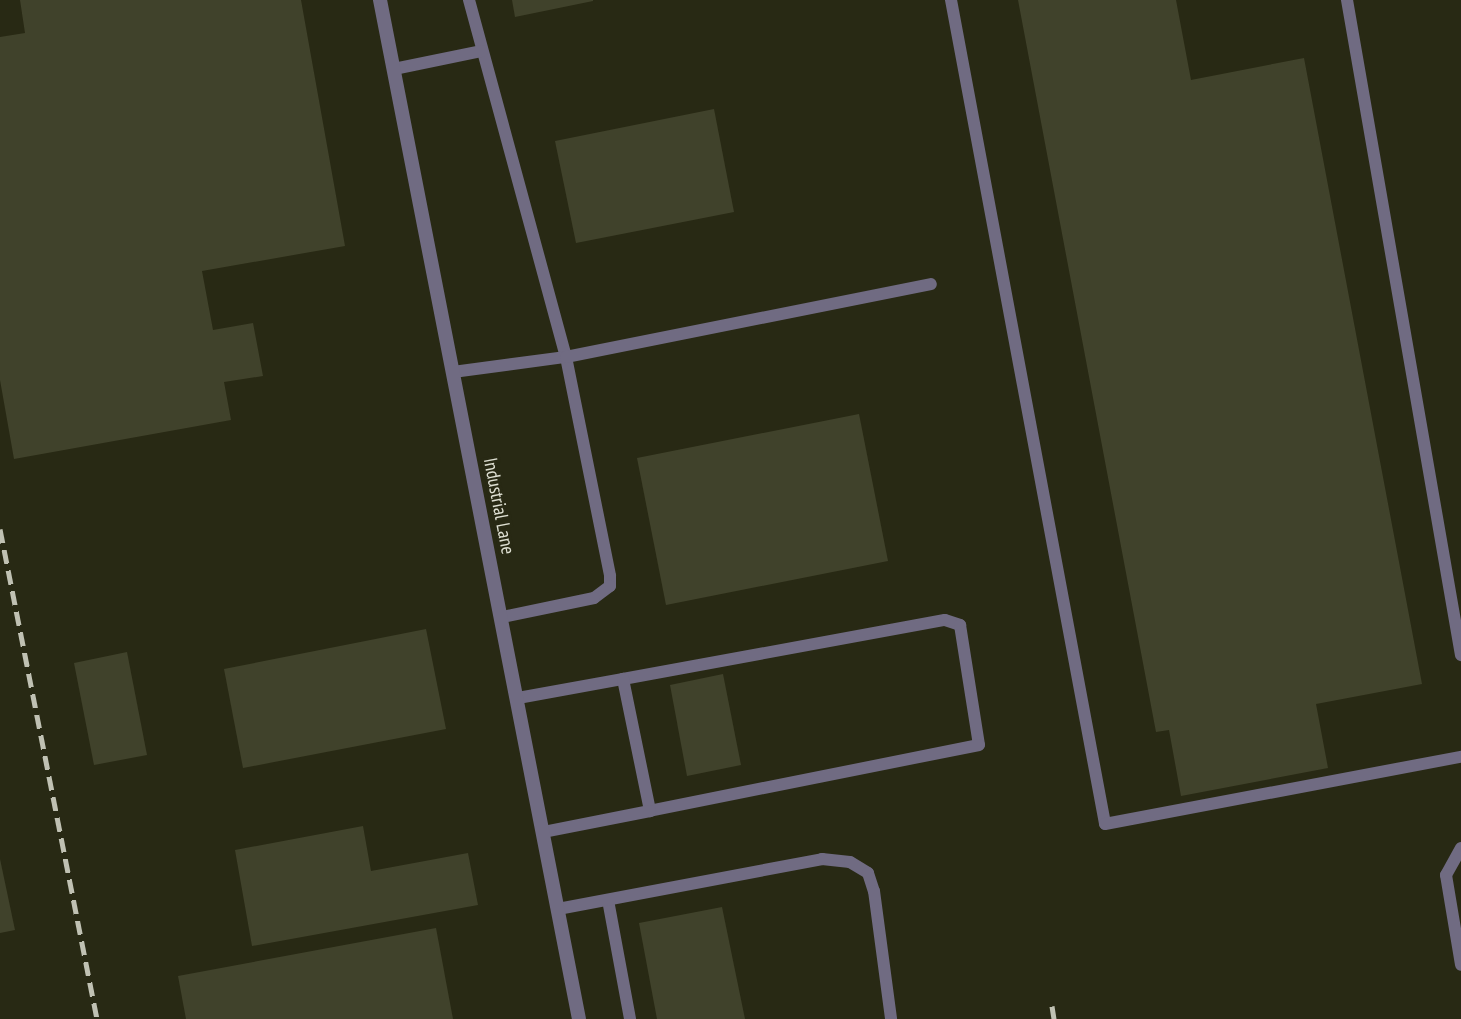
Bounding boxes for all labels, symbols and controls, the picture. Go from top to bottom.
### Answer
street label: Industrial Lane [478,456,520,556]

